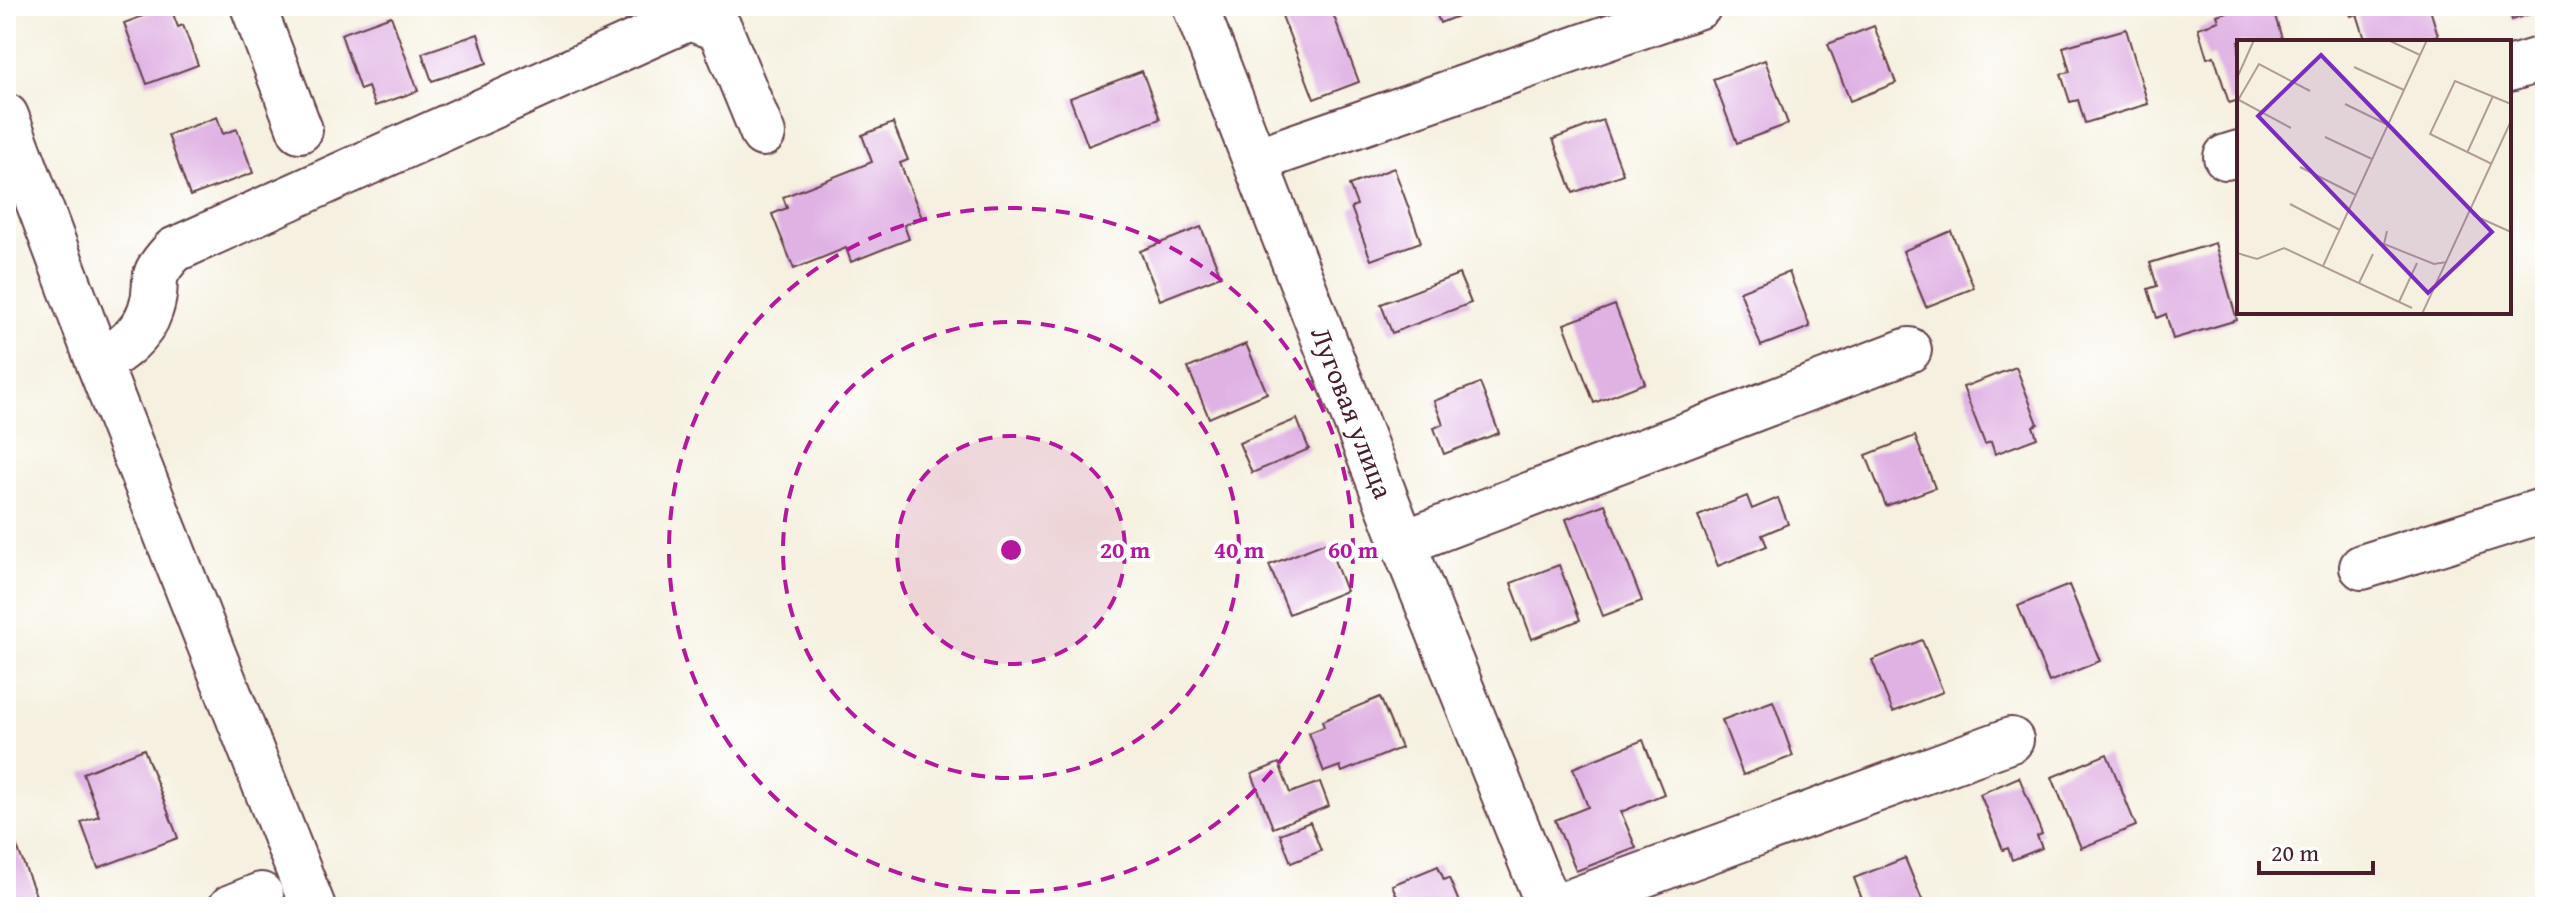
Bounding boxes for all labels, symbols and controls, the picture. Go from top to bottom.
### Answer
inset map [2237,40,2511,314]
street label: Луговая улица [1301,320,1405,505]
text: 20 m [1100,532,1151,567]
text: 40 m [1214,532,1265,567]
text: 60 m [1328,532,1379,567]
centre of rings [997,536,1025,564]
scale bar [2259,825,2373,875]
text: 20 m [2271,835,2319,870]

